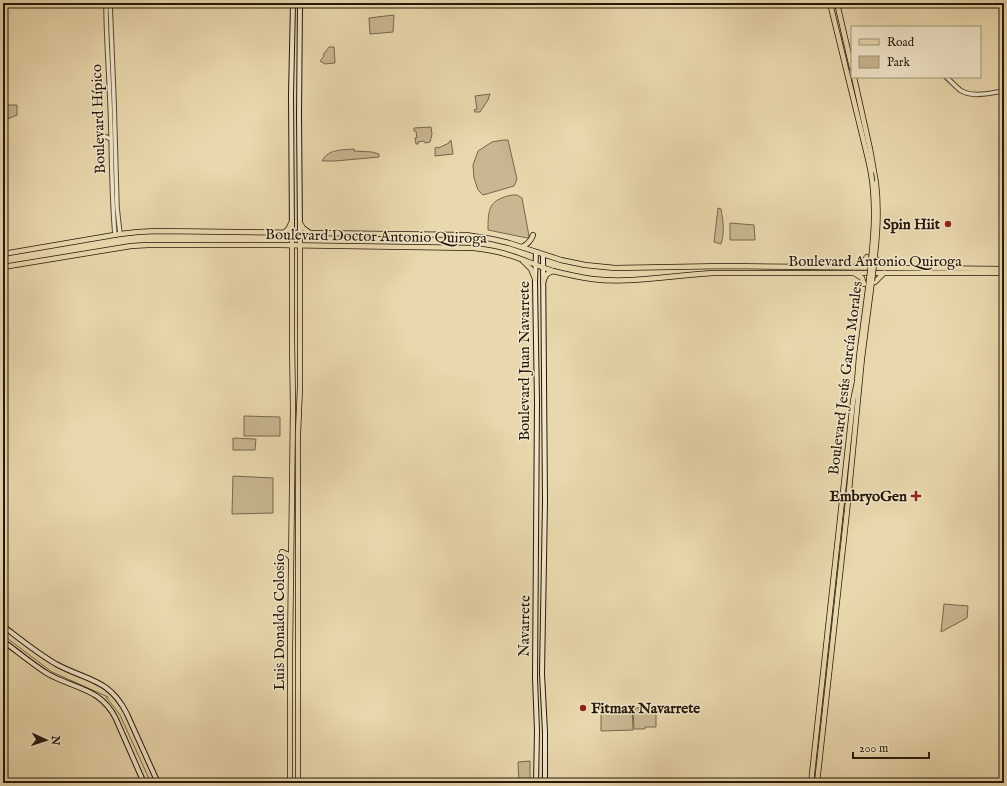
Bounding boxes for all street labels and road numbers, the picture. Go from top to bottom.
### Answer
street label: Boulevard Hípico [87,64,110,174]
street label: Boulevard Doctor Antonio Quiroga [265,225,488,248]
street label: Boulevard Antonio Quiroga [788,252,962,271]
street label: Boulevard Jesús García Morales [824,280,867,476]
street label: Boulevard Juan Navarrete [515,281,534,441]
street label: Luis Donaldo Colosio [270,553,289,691]
street label: Navarrete [514,595,535,657]

